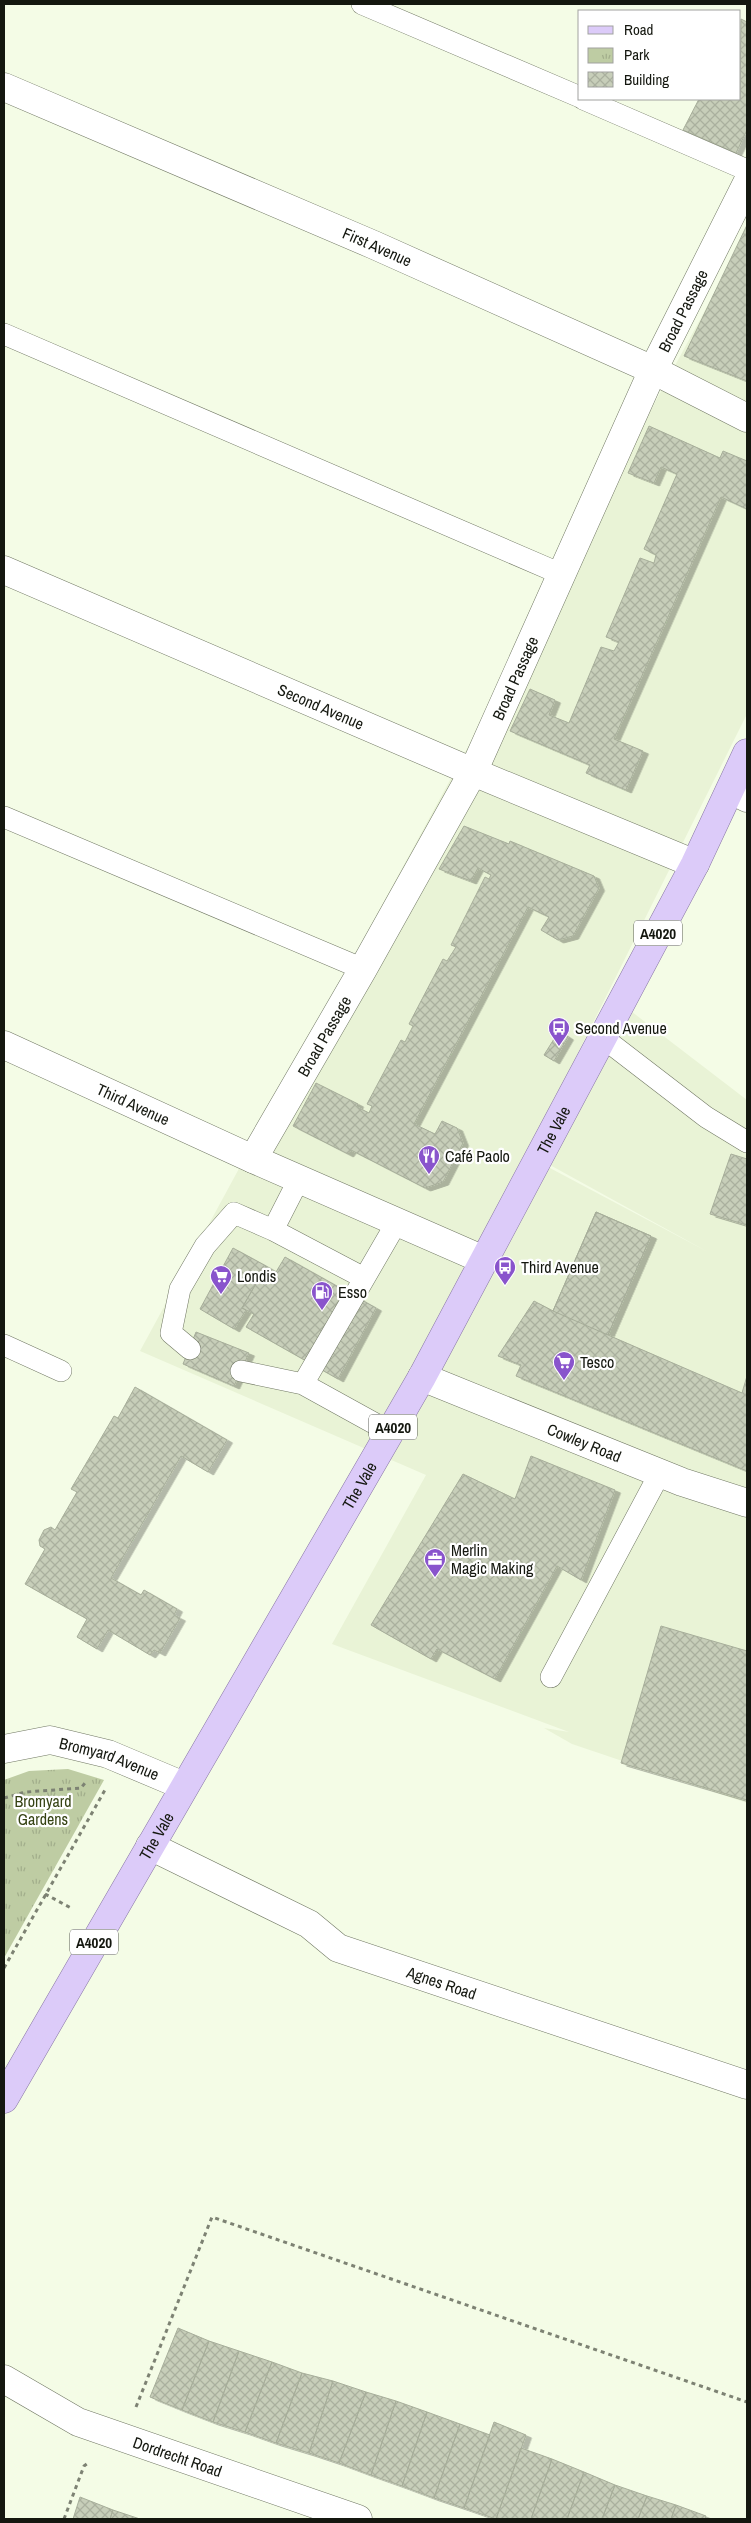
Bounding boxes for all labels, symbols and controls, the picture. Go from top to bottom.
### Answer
legend [578,10,741,100]
text: Road [624,19,653,40]
text: Park [624,44,650,65]
text: Building [624,69,669,90]
street label: First Avenue [339,222,415,272]
street label: Broad Passage [653,266,713,356]
street label: Broad Passage [487,633,543,724]
street label: Second Avenue [274,678,367,735]
road number: A4020 [634,920,682,946]
street label: Broad Passage [292,992,356,1080]
bus stop icon: Second Avenue [547,1016,571,1047]
place label: Second Avenue [575,1017,667,1039]
street label: Third Avenue [93,1078,173,1130]
street label: The Vale [532,1102,575,1158]
restaurant icon: Café Paolo [417,1144,441,1175]
place label: Café Paolo [445,1145,510,1167]
bus stop icon: Third Avenue [493,1255,517,1286]
place label: Third Avenue [521,1256,599,1278]
supermarket icon: Londis [209,1264,233,1295]
place label: Londis [237,1265,276,1287]
fuel station icon: Esso [310,1280,334,1311]
place label: Esso [338,1281,367,1303]
supermarket icon: Tesco [552,1350,576,1381]
place label: Tesco [580,1351,614,1373]
road number: A4020 [369,1414,417,1440]
street label: Cowley Road [544,1418,625,1467]
street label: The Vale [337,1458,382,1513]
place label: Merlin Magic Making [451,1539,534,1579]
office icon: Merlin Magic Making [423,1547,447,1578]
street label: Bromyard Avenue [57,1732,163,1785]
park label: Bromyard Gardens [15,1790,71,1830]
street label: The Vale [134,1808,179,1864]
road number: A4020 [70,1930,118,1954]
street label: Agnes Road [403,1960,479,2005]
street label: Dordrecht Road [130,2431,225,2482]

